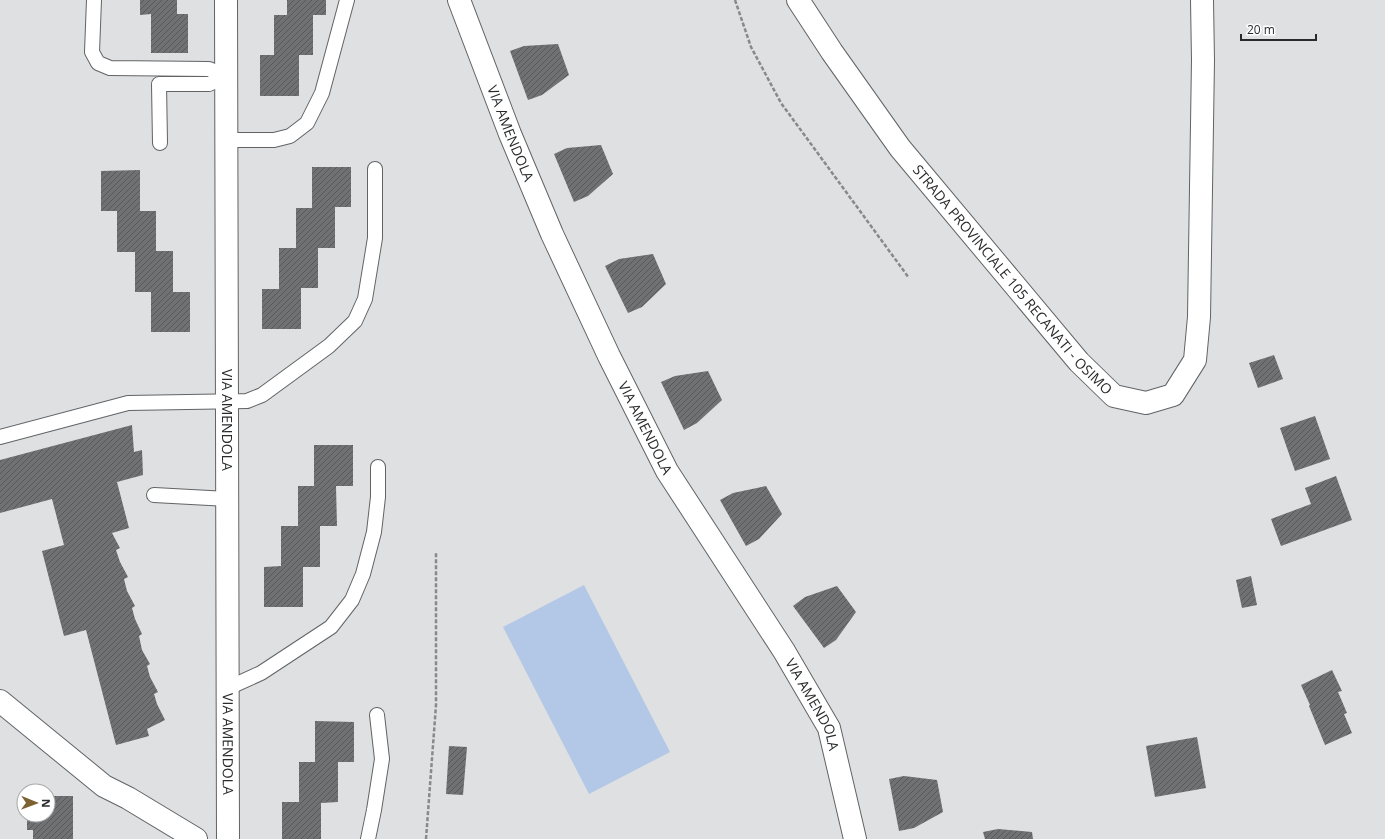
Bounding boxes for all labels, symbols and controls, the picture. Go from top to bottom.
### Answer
scale bar [1241,16,1316,42]
text: 20 m [1247,21,1275,38]
street label: VIA AMENDOLA [483,83,539,184]
street label: STRADA PROVINCIALE 105 RECANATI - OSIMO [909,160,1117,398]
street label: VIA AMENDOLA [218,369,237,471]
street label: VIA AMENDOLA [614,378,677,478]
street label: VIA AMENDOLA [781,655,844,752]
street label: VIA AMENDOLA [219,693,238,795]
north arrow [16,783,56,823]
text: N [39,799,54,808]

